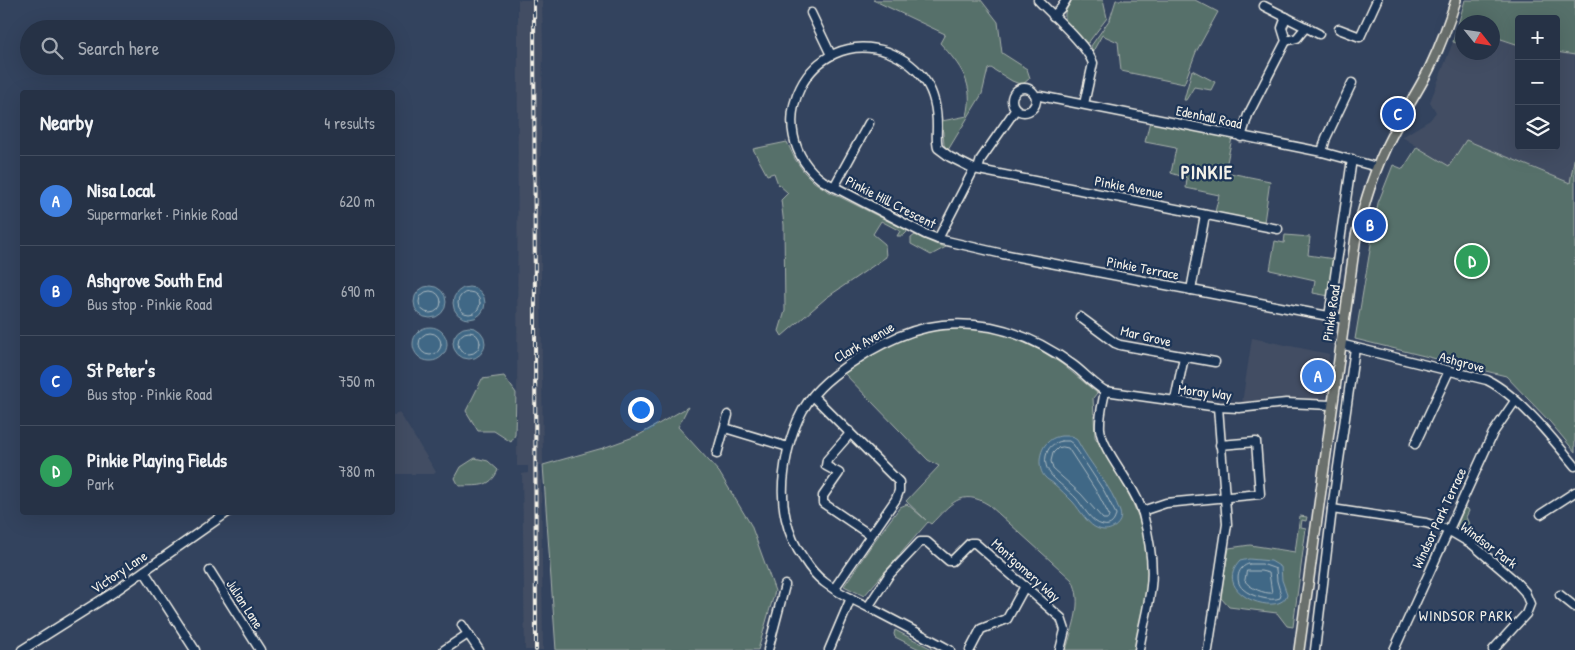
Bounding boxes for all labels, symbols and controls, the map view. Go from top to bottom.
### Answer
north arrow [1455,15,1500,60]
map controls [1515,15,1560,150]
button: + [1515,15,1560,60]
search box [20,20,395,75]
icon: search [38,34,66,62]
text: Search here [78,35,159,61]
button: − [1515,60,1560,105]
pin: C [1382,95,1414,133]
street label: Edenhall Road [1174,100,1244,133]
button: layers [1515,105,1560,150]
text: Nearby [40,108,93,137]
text: 4 results [324,112,375,134]
district label: PINKIE [1181,159,1233,185]
street label: Pinkie Hill Crescent [843,171,940,233]
street label: Pinkie Avenue [1093,171,1165,203]
text: Nisa Local [87,177,155,203]
text: A [52,190,60,212]
text: 620 m [339,190,375,212]
text: Supermarket · Pinkie Road [87,203,238,225]
pin: B [1354,206,1386,244]
pin: D [1456,242,1488,280]
street label: Pinkie Terrace [1105,251,1181,284]
text: Ashgrove South End [87,267,222,293]
text: B [52,280,60,302]
text: 690 m [341,280,375,302]
street label: Pinkie Road [1317,283,1344,342]
text: Bus stop · Pinkie Road [87,293,212,315]
street label: Clark Avenue [830,316,898,366]
street label: Mar Grove [1119,320,1174,351]
street label: Ashgrove [1437,346,1487,378]
text: St Peter's [87,357,155,383]
pin: A [1302,357,1334,395]
text: C [52,370,60,392]
text: 750 m [339,370,375,392]
street label: Moray Way [1177,379,1233,405]
text: Bus stop · Pinkie Road [87,383,212,405]
your location [628,397,654,423]
text: Pinkie Playing Fields [87,447,227,473]
text: D [52,460,60,482]
text: 780 m [338,460,375,482]
street label: Windsor Park Terrace [1407,464,1470,571]
text: Park [87,473,114,495]
street label: Windsor Park [1457,517,1522,572]
street label: Montgomery Way [987,534,1065,606]
street label: Victory Lane [87,546,151,598]
street label: Julian Lane [222,575,269,632]
district label: WINDSOR PARK [1419,605,1513,626]

